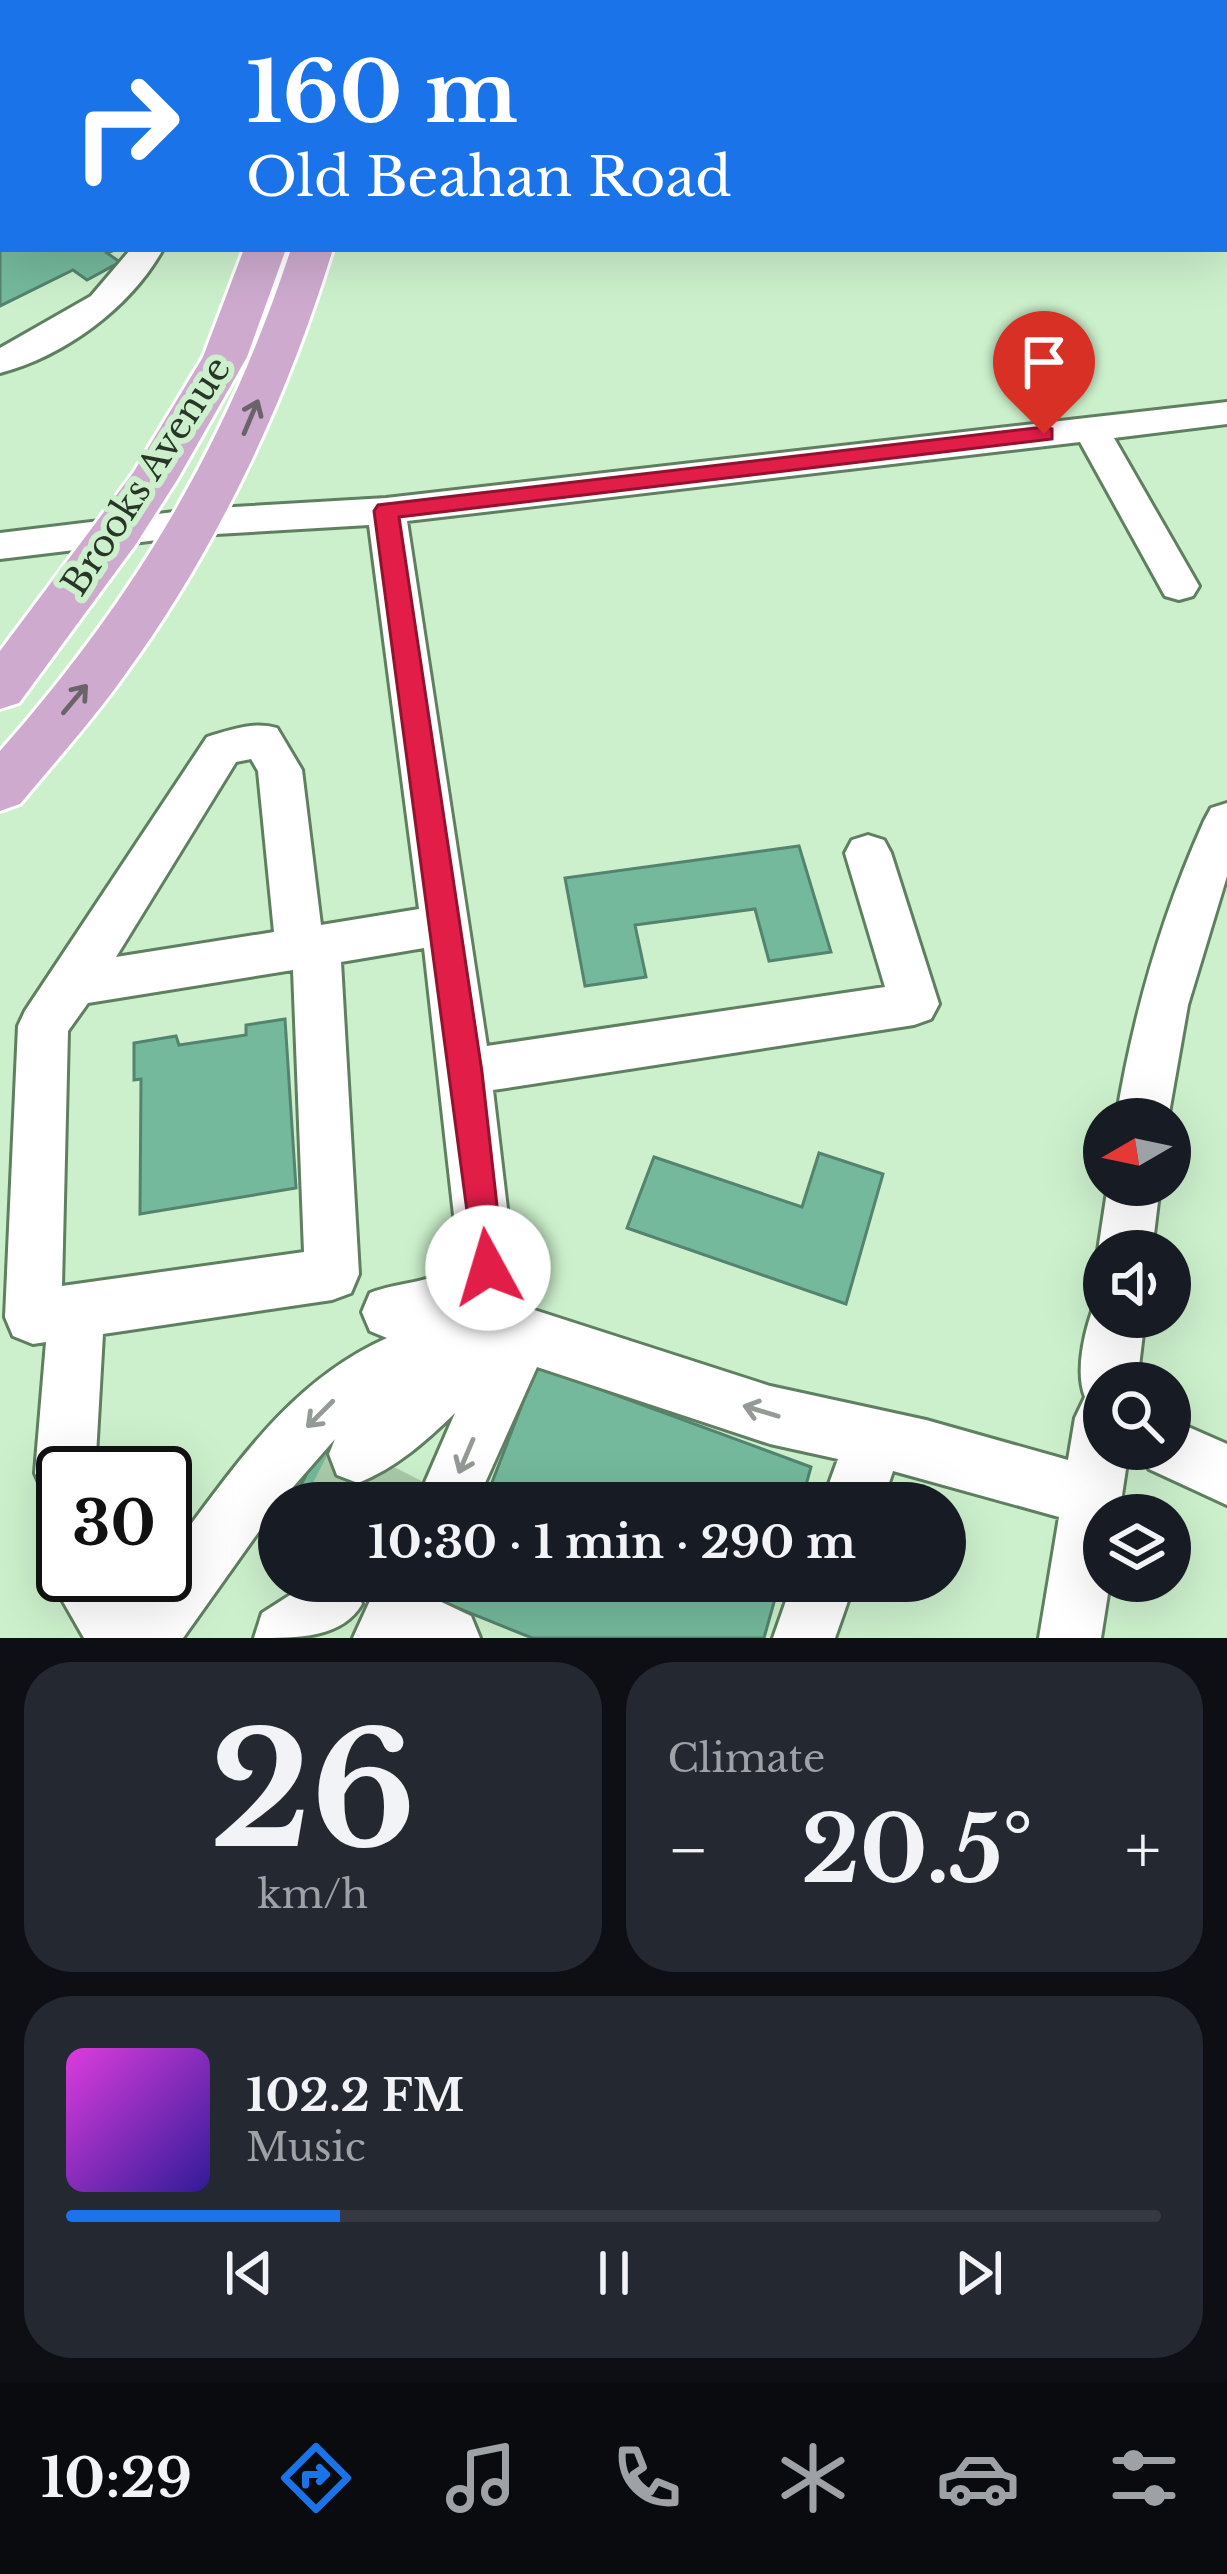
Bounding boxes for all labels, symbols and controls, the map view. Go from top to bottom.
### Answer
text: 160 m [246,41,518,145]
icon: right [48,48,204,204]
text: Old Beahan Road [246,144,732,211]
pin [993,311,1095,434]
icon: arrive [1011,329,1077,395]
street label: Brooks Avenue [52,348,240,604]
one-way arrow [242,400,264,436]
one-way arrow [61,684,88,715]
north arrow [1083,1098,1191,1206]
map controls [1083,1098,1191,1602]
position arrow [425,1205,551,1331]
button: sound [1083,1230,1191,1338]
button: search [1083,1362,1191,1470]
one-way arrow [305,1399,335,1429]
one-way arrow [743,1399,781,1421]
one-way arrow [454,1438,476,1474]
speed limit sign: 30 [36,1446,192,1602]
button: layers [1083,1494,1191,1602]
text: 10:30 · 1 min · 290 m [368,1514,856,1570]
text: 26 [209,1695,416,1888]
text: Climate [668,1734,825,1783]
text: 20.5° [801,1795,1033,1906]
text: − [668,1809,709,1891]
text: + [1125,1809,1161,1891]
text: km/h [257,1870,368,1919]
text: 102.2 FM [246,2067,464,2123]
text: Music [246,2123,366,2172]
icon: previous [216,2240,282,2306]
icon: pause [581,2240,647,2306]
icon: next [946,2240,1012,2306]
icon: directions [274,2436,358,2520]
icon: music [439,2436,523,2520]
icon: phone [605,2436,689,2520]
icon: climate [771,2436,855,2520]
icon: car [936,2436,1020,2520]
icon: filters [1102,2436,1186,2520]
text: 10:29 [41,2445,192,2512]

